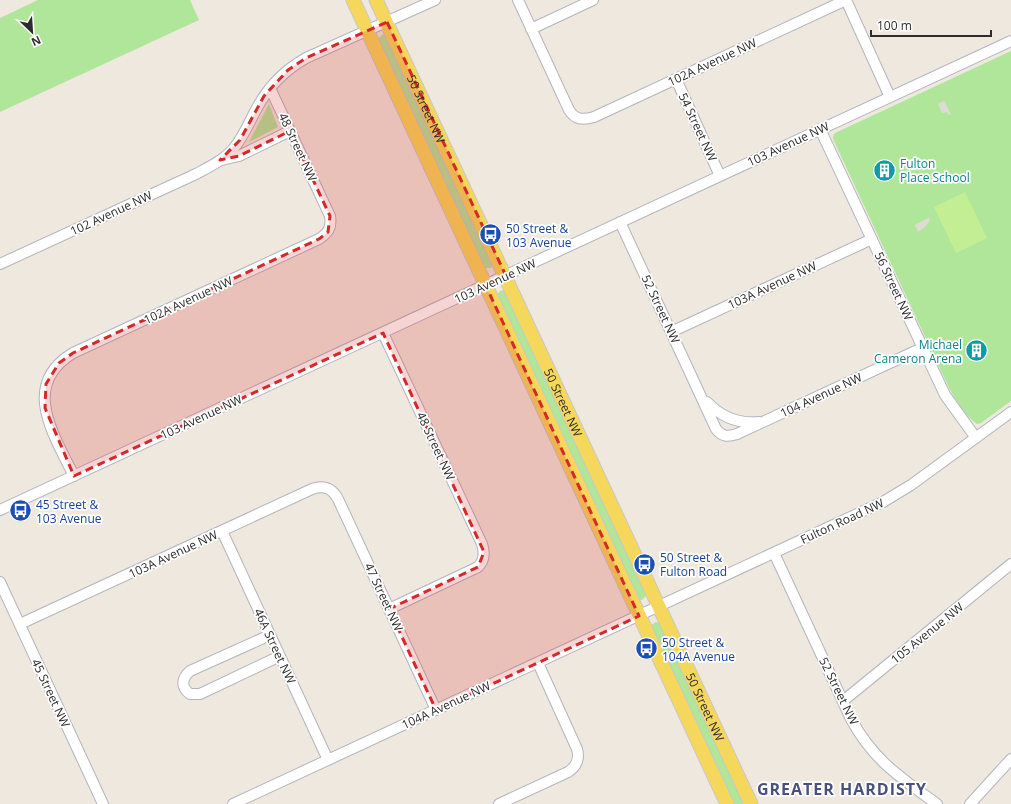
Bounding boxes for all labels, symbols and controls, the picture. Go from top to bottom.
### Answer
north arrow [12,12,52,52]
scale bar [871,12,991,38]
text: 100 m [877,17,912,34]
text: N [29,33,44,50]
street label: 102A Avenue NW [665,34,759,90]
street label: 50 Street NW [403,72,450,146]
street label: 54 Street NW [675,90,721,164]
street label: 48 Street NW [275,110,321,184]
street label: 103 Avenue NW [744,118,832,170]
place label: Fulton Place School [900,155,970,186]
building icon: Fulton Place School [872,157,898,183]
street label: 102 Avenue NW [67,187,155,239]
place label: 50 Street & 103 Avenue [506,220,572,251]
bus stop icon: 50 Street & 103 Avenue [478,222,504,248]
street label: 56 Street NW [871,249,917,323]
street label: 103 Avenue NW [451,255,539,307]
street label: 103A Avenue NW [725,257,819,313]
street label: 102A Avenue NW [141,272,235,328]
street label: 52 Street NW [638,272,684,346]
place label: Michael Cameron Arena [874,336,962,367]
building icon: Michael Cameron Arena [964,338,990,364]
street label: 50 Street NW [540,365,587,439]
street label: 104 Avenue NW [777,369,865,421]
street label: 103 Avenue NW [157,391,245,443]
street label: 48 Street NW [413,409,459,483]
street label: Fulton Road NW [797,494,887,548]
place label: 45 Street & 103 Avenue [36,496,102,527]
bus stop icon: 45 Street & 103 Avenue [7,498,33,524]
street label: 103A Avenue NW [126,526,220,582]
place label: 50 Street & Fulton Road [660,549,727,580]
bus stop icon: 50 Street & Fulton Road [632,551,658,577]
street label: 47 Street NW [361,560,407,634]
street label: 105 Avenue NW [887,598,967,668]
street label: 46A Street NW [250,606,300,686]
place label: 50 Street & 104A Avenue [662,634,735,665]
bus stop icon: 50 Street & 104A Avenue [633,636,659,662]
street label: 52 Street NW [815,654,863,728]
street label: 45 Street NW [28,656,74,730]
street label: 50 Street NW [682,670,729,744]
street label: 104A Avenue NW [399,677,493,733]
district label: GREATER HARDISTY [757,778,927,800]

